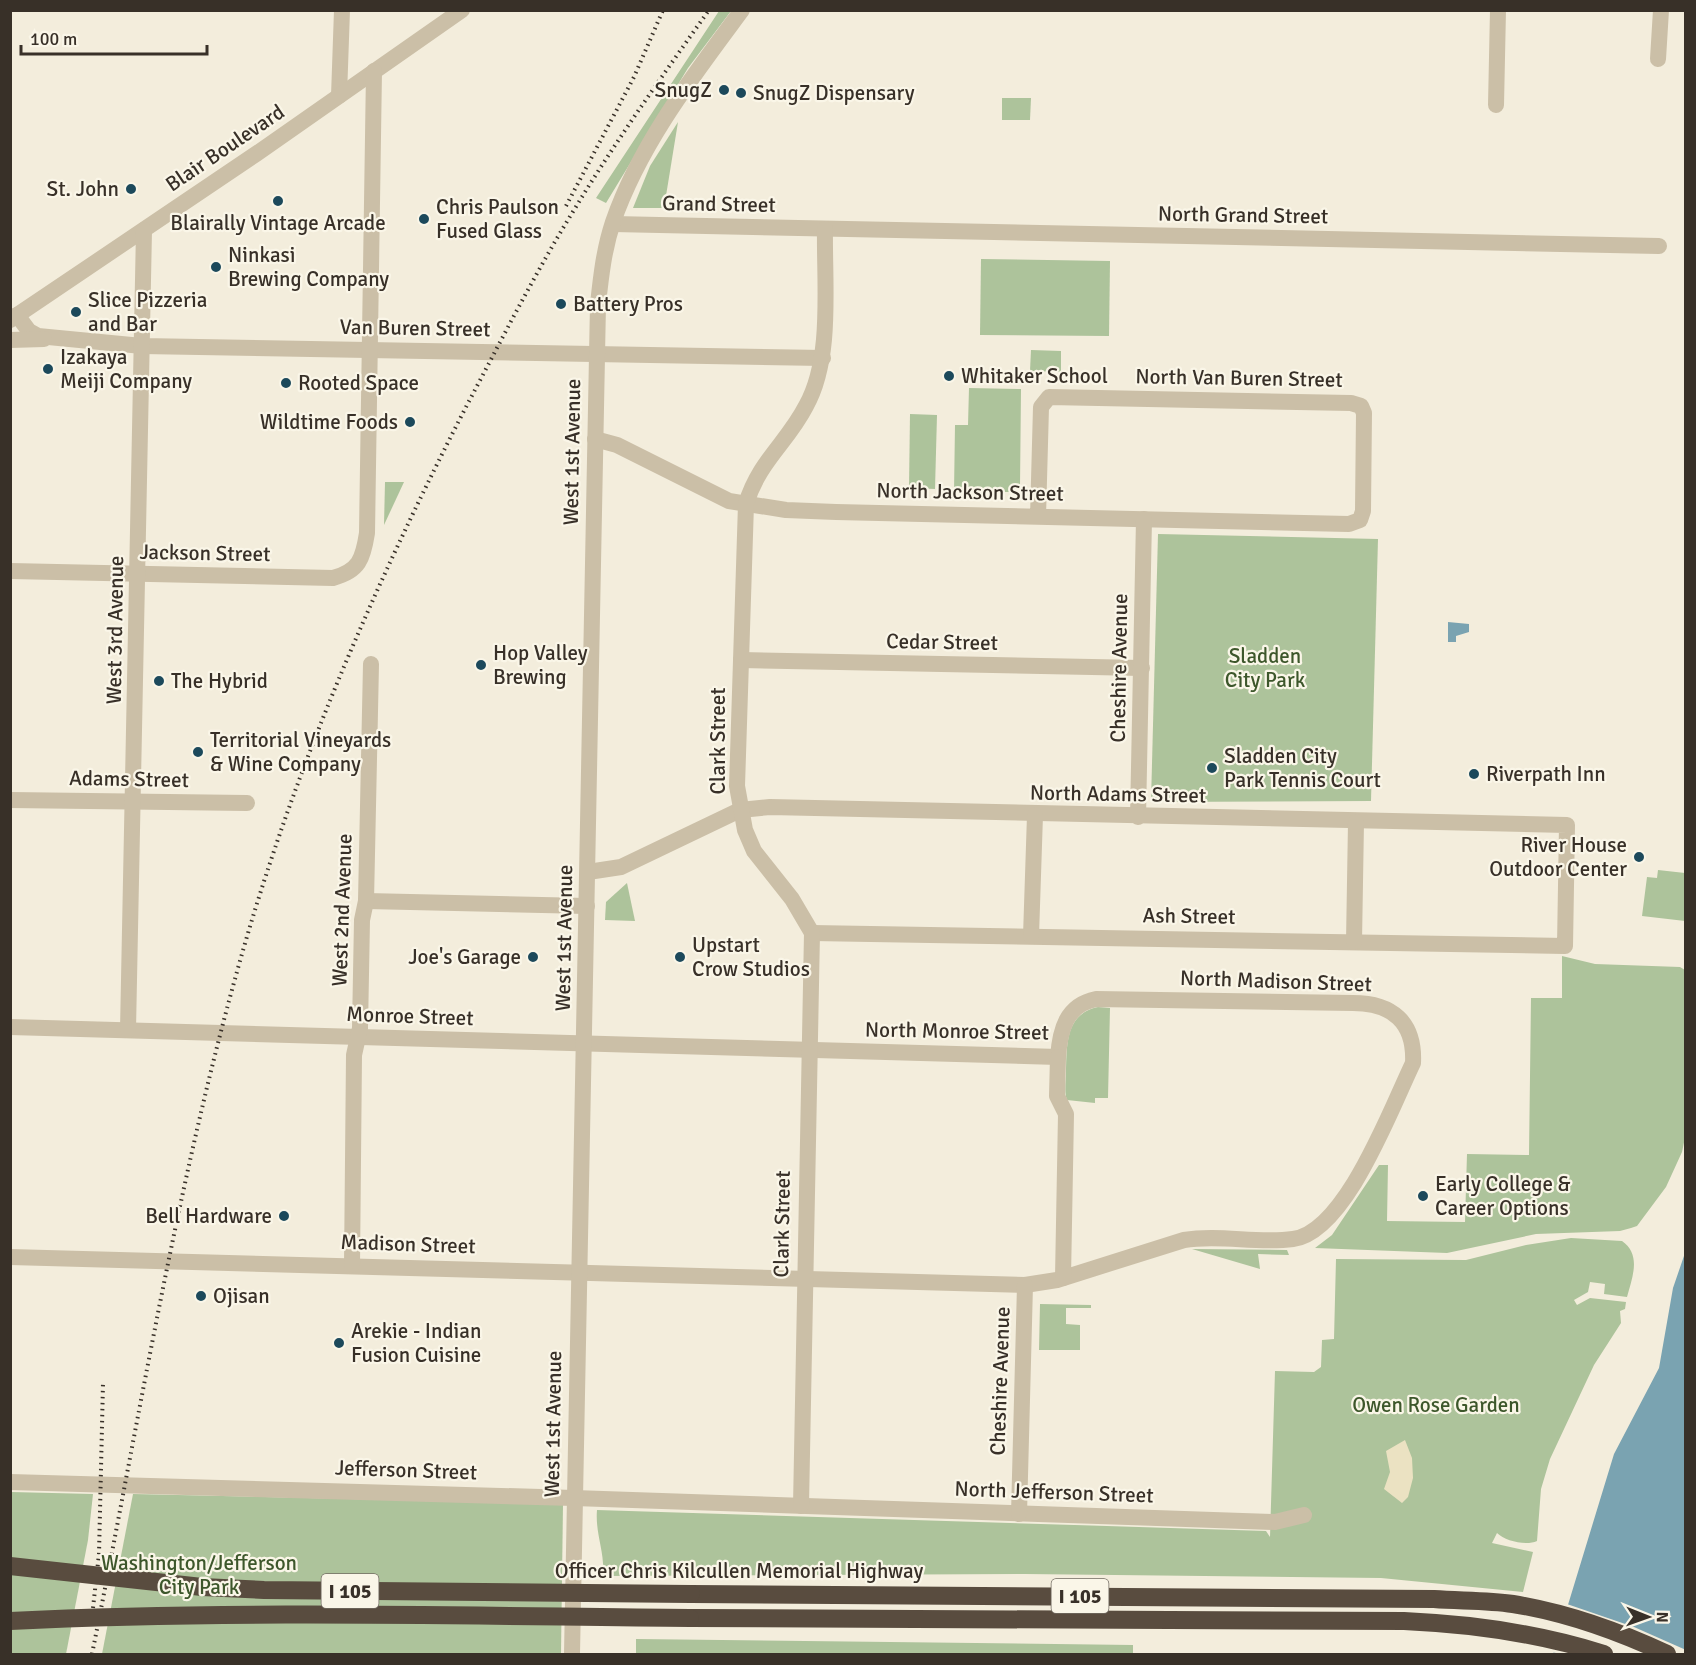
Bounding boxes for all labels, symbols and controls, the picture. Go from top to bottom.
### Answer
scale bar [21,18,207,56]
text: 100 m [30,28,77,50]
place label: SnugZ [655,77,712,103]
place label: SnugZ Dispensary [753,80,915,106]
marker: SnugZ [717,83,731,97]
marker: SnugZ Dispensary [734,86,748,100]
street label: Blair Boulevard [161,99,289,197]
place label: St. John [47,176,119,202]
marker: St. John [124,182,138,196]
street label: Grand Street [662,190,776,218]
marker: Blairally Vintage Arcade [271,194,285,208]
place label: Chris Paulson Fused Glass [436,194,559,244]
street label: North Grand Street [1158,201,1328,229]
place label: Blairally Vintage Arcade [170,210,386,236]
marker: Chris Paulson Fused Glass [417,212,431,226]
place label: Ninkasi Brewing Company [228,242,389,292]
marker: Ninkasi Brewing Company [209,260,223,274]
place label: Slice Pizzeria and Bar [88,287,207,337]
place label: Battery Pros [573,291,683,317]
marker: Battery Pros [554,297,568,311]
marker: Slice Pizzeria and Bar [69,305,83,319]
street label: Van Buren Street [339,314,491,342]
place label: Izakaya Meiji Company [60,344,192,394]
marker: Izakaya Meiji Company [41,362,55,376]
place label: Whitaker School [961,363,1108,389]
street label: North Van Buren Street [1135,363,1343,393]
marker: Whitaker School [942,369,956,383]
place label: Rooted Space [298,370,419,396]
marker: Rooted Space [279,376,293,390]
street label: West 1st Avenue [558,378,586,526]
place label: Wildtime Foods [260,409,398,435]
marker: Wildtime Foods [403,415,417,429]
street label: North Jackson Street [876,477,1064,507]
street label: Jackson Street [139,539,271,567]
street label: West 3rd Avenue [101,555,129,705]
street label: Cheshire Avenue [1105,593,1133,743]
street label: Cedar Street [886,628,998,656]
place label: Hop Valley Brewing [493,640,588,690]
park label: Sladden City Park [1225,643,1306,693]
marker: Hop Valley Brewing [474,658,488,672]
place label: The Hybrid [171,668,268,694]
marker: The Hybrid [152,674,166,688]
street label: Clark Street [705,687,731,795]
place label: Territorial Vineyards & Wine Company [210,727,391,777]
place label: Sladden City Park Tennis Court [1224,743,1381,793]
marker: Territorial Vineyards & Wine Company [191,745,205,759]
marker: Sladden City Park Tennis Court [1205,761,1219,775]
place label: Riverpath Inn [1486,761,1606,787]
street label: Adams Street [69,765,189,793]
marker: Riverpath Inn [1467,767,1481,781]
street label: North Adams Street [1030,779,1206,809]
place label: River House Outdoor Center [1489,832,1627,882]
street label: West 2nd Avenue [326,833,358,987]
marker: River House Outdoor Center [1632,850,1646,864]
street label: West 1st Avenue [550,864,578,1012]
street label: Ash Street [1142,902,1236,930]
place label: Upstart Crow Studios [692,932,810,982]
place label: Joe's Garage [408,944,521,970]
marker: Joe's Garage [526,950,540,964]
marker: Upstart Crow Studios [673,950,687,964]
street label: North Madison Street [1180,965,1372,997]
street label: Monroe Street [346,1001,474,1031]
street label: North Monroe Street [865,1016,1049,1046]
street label: Clark Street [768,1170,796,1278]
place label: Early College & Career Options [1435,1171,1571,1221]
marker: Early College & Career Options [1416,1189,1430,1203]
place label: Bell Hardware [145,1203,272,1229]
marker: Bell Hardware [277,1209,291,1223]
street label: Madison Street [340,1229,476,1259]
place label: Ojisan [213,1283,270,1309]
marker: Ojisan [194,1289,208,1303]
street label: Cheshire Avenue [984,1306,1016,1456]
place label: Arekie - Indian Fusion Cuisine [351,1318,481,1368]
marker: Arekie - Indian Fusion Cuisine [332,1336,346,1350]
street label: West 1st Avenue [539,1350,567,1498]
park label: Owen Rose Garden [1352,1392,1520,1418]
street label: Jefferson Street [334,1455,478,1485]
street label: North Jefferson Street [954,1476,1154,1508]
park label: Washington/Jefferson City Park [101,1550,297,1600]
street label: Officer Chris Kilcullen Memorial Highway [555,1558,923,1584]
road number: I 105 [322,1574,378,1608]
road number: I 105 [1052,1579,1108,1613]
north arrow [1618,1587,1678,1647]
text: N [1652,1612,1672,1623]

